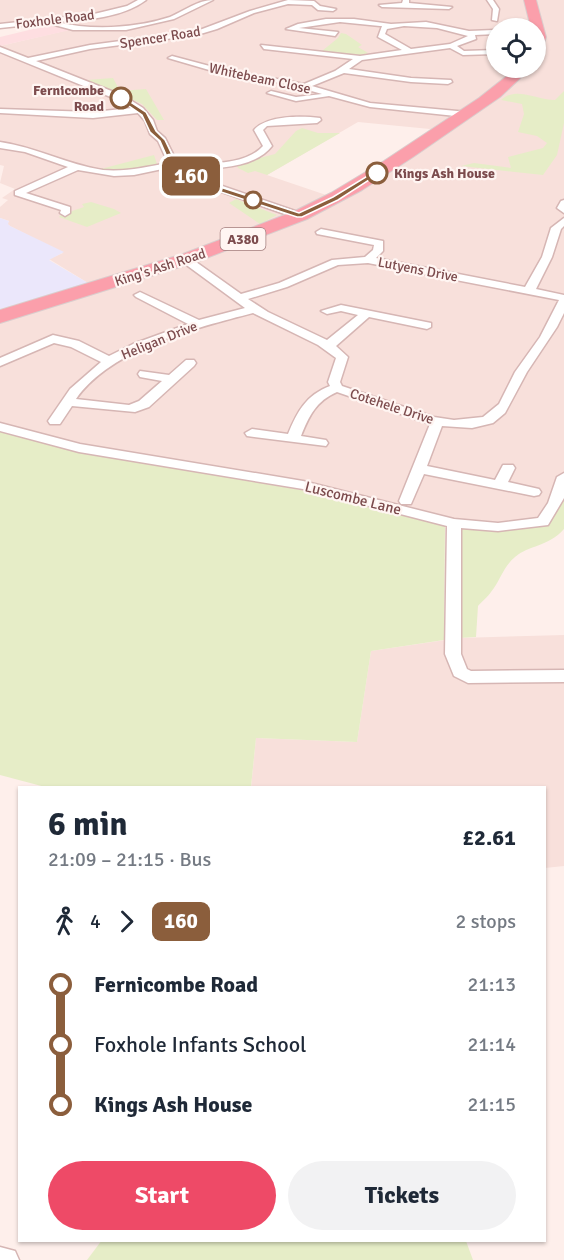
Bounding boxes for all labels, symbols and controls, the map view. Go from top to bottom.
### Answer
street label: Foxhole Road [15,6,95,33]
map controls [486,18,546,78]
button: locate [486,18,546,78]
street label: Spencer Road [118,23,202,52]
street label: Whitebeam Close [207,59,312,98]
place label: Fernicombe Road [33,82,104,115]
marker: Fernicombe Road [110,87,132,109]
line badge: 160 [156,156,225,195]
marker: Kings Ash House [366,162,388,184]
text: 160 [174,163,208,189]
place label: Kings Ash House [394,165,495,182]
unlabelled marker [244,191,262,209]
road number: A380 [220,228,266,250]
street label: King's Ash Road [113,245,208,290]
street label: Lutyens Drive [376,253,459,286]
street label: Heligan Drive [119,317,200,363]
street label: Cotehele Drive [348,385,436,428]
street label: Luscombe Lane [303,477,403,519]
text: 6 min [48,804,128,845]
text: £2.61 [462,824,516,851]
text: 21:09 – 21:15 · Bus [48,847,211,872]
icon: walk [48,905,81,938]
icon: forward [110,905,143,938]
text: 160 [164,908,198,934]
text: 4 [90,909,101,934]
text: 2 stops [455,909,516,934]
text: Fernicombe Road [94,971,258,998]
text: 21:13 [467,972,516,997]
text: Foxhole Infants School [94,1031,307,1058]
text: 21:14 [467,1032,516,1057]
text: Kings Ash House [94,1091,253,1118]
text: 21:15 [467,1092,516,1117]
button: Start [48,1161,276,1230]
button: Tickets [288,1161,516,1230]

